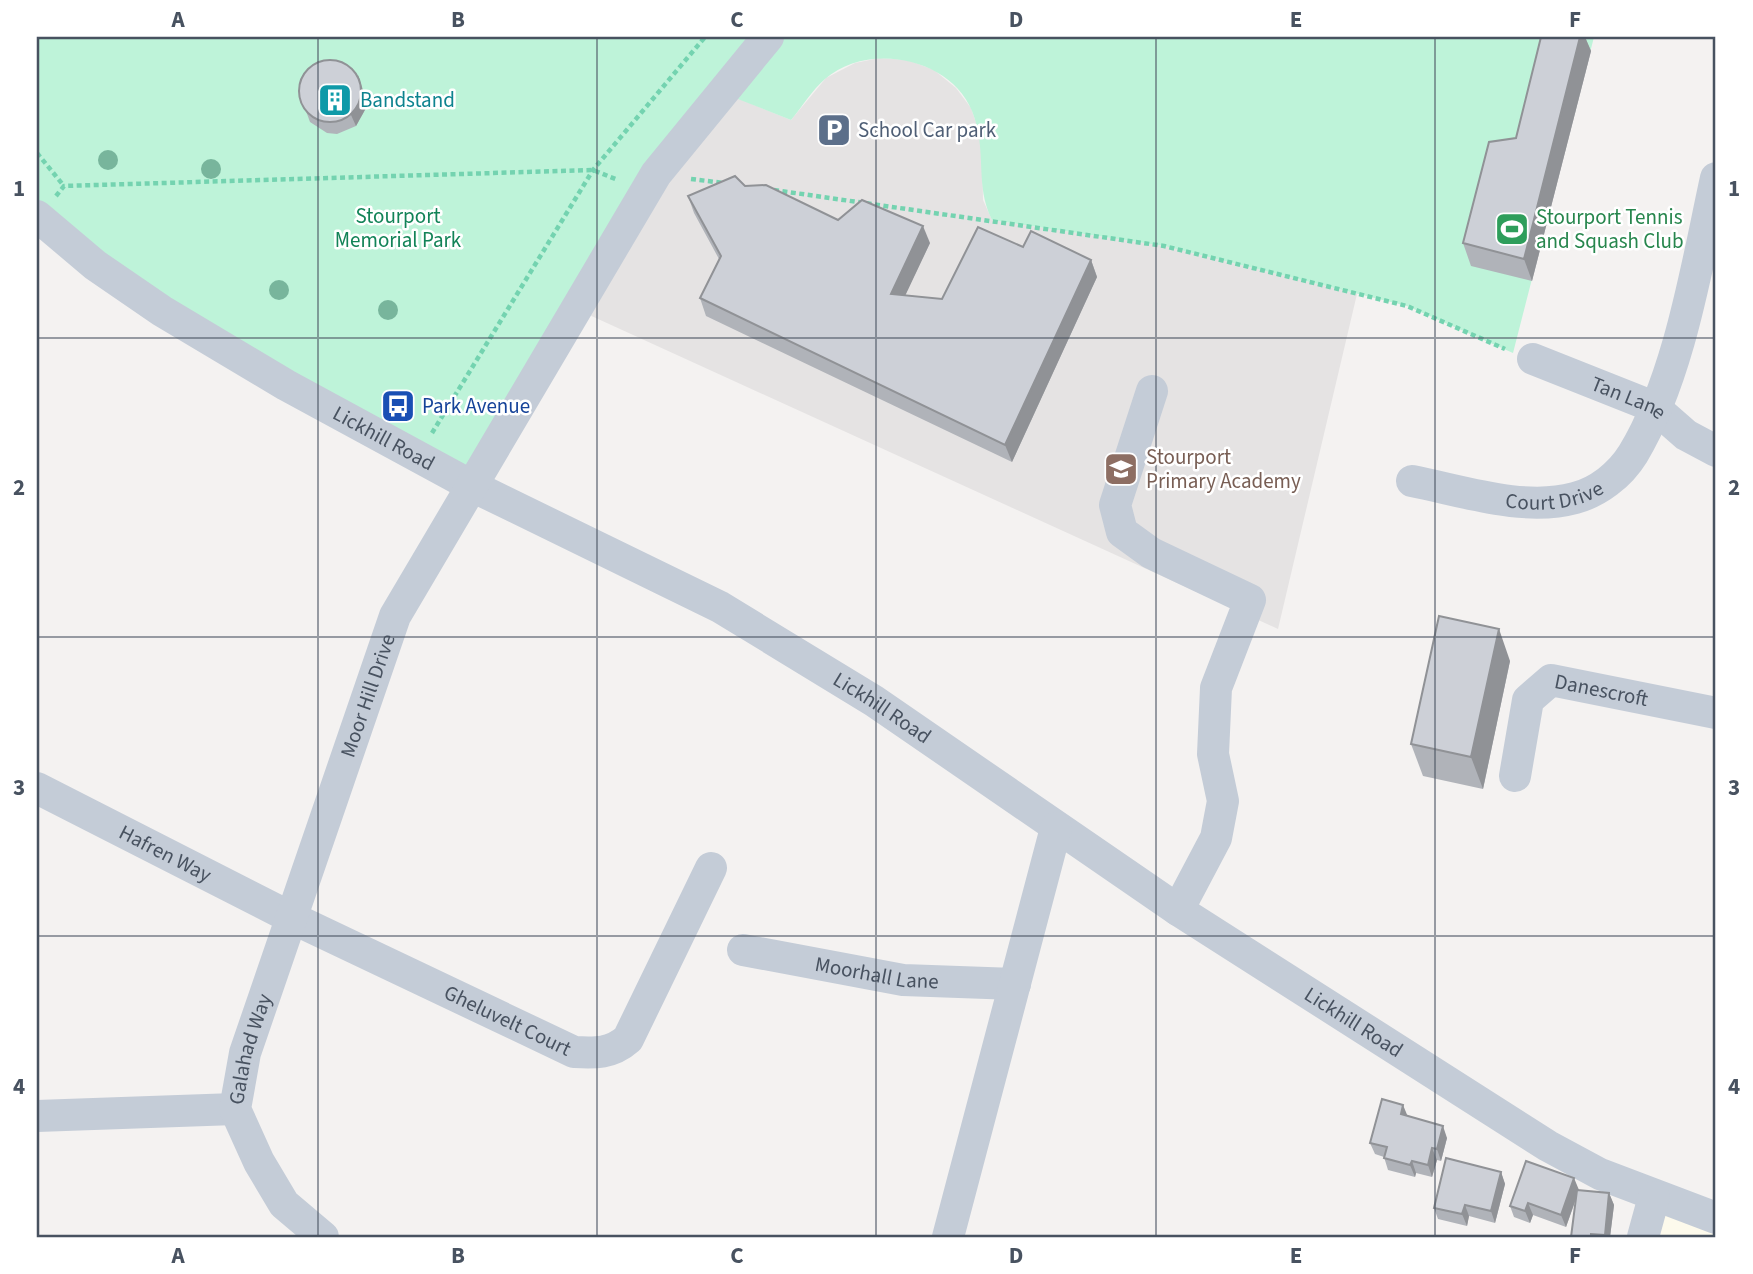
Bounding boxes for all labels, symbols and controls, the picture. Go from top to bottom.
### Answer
text: A [170,3,185,36]
text: B [451,3,465,36]
text: C [730,3,744,36]
text: D [1009,3,1023,36]
text: E [1290,3,1302,36]
text: F [1569,3,1581,36]
building icon: Bandstand [316,81,354,119]
place label: Bandstand [360,85,455,115]
parking icon: School Car park [815,111,853,149]
place label: School Car park [858,115,997,145]
text: 1 [13,172,25,205]
text: 1 [1728,172,1740,205]
park label: Stourport Memorial Park [335,201,462,255]
place label: Stourport Tennis and Squash Club [1536,202,1684,256]
sports icon: Stourport Tennis and Squash Club [1493,210,1531,248]
street label: Tan Lane [1587,369,1673,426]
bus stop icon: Park Avenue [379,387,417,425]
place label: Park Avenue [422,391,530,421]
street label: Lickhill Road [328,398,440,478]
place label: Stourport Primary Academy [1146,442,1301,496]
school or university icon: Stourport Primary Academy [1102,450,1140,488]
text: 2 [13,471,25,504]
text: 2 [1728,471,1740,504]
street label: Court Drive [1504,473,1609,518]
street label: Moor Hill Drive [333,630,403,761]
street label: Lickhill Road [827,664,937,751]
street label: Danescroft [1552,666,1651,714]
text: 3 [13,771,25,804]
text: 3 [1728,771,1740,804]
street label: Hafren Way [114,817,217,890]
street label: Moorhall Lane [812,949,939,996]
street label: Gheluvelt Court [439,977,576,1064]
street label: Lickhill Road [1298,979,1409,1065]
street label: Galahad Way [221,989,279,1107]
text: 4 [13,1070,25,1103]
text: 4 [1728,1070,1740,1103]
text: A [170,1239,185,1272]
text: B [451,1239,465,1272]
text: C [730,1239,744,1272]
text: D [1009,1239,1023,1272]
text: E [1290,1239,1302,1272]
text: F [1569,1239,1581,1272]

